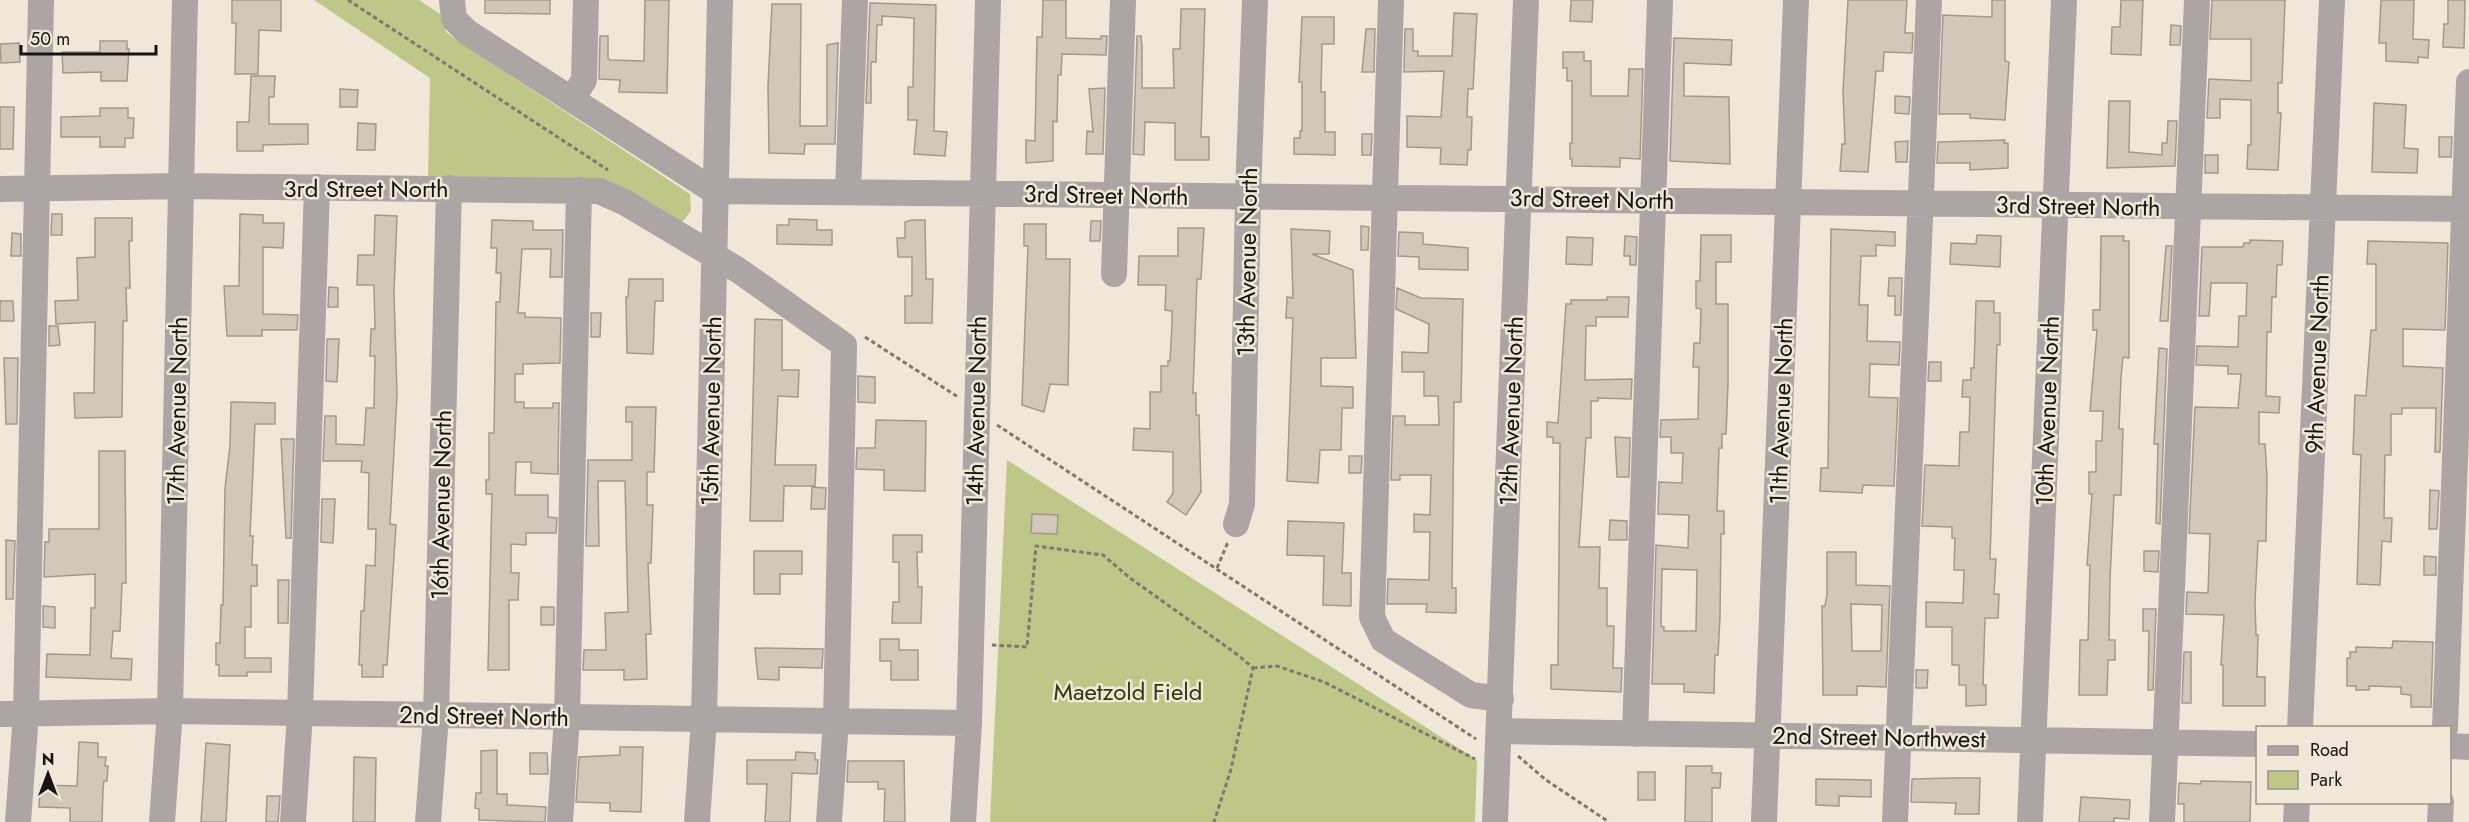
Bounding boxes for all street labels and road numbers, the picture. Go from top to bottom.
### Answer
street label: 13th Avenue North [1228,167,1266,357]
street label: 3rd Street North [284,171,448,206]
street label: 3rd Street North [1023,176,1189,214]
street label: 3rd Street North [1509,180,1675,218]
street label: 3rd Street North [1995,187,2161,225]
street label: 9th Avenue North [2296,274,2338,454]
street label: 14th Avenue North [957,315,995,507]
street label: 12th Avenue North [1490,315,1532,507]
street label: 10th Avenue North [2026,315,2068,507]
street label: 17th Avenue North [158,316,196,506]
street label: 15th Avenue North [692,316,730,506]
street label: 11th Avenue North [1760,317,1802,505]
street label: 16th Avenue North [422,409,460,601]
street label: 2nd Street North [399,697,569,735]
street label: 2nd Street Northwest [1772,718,1986,756]

